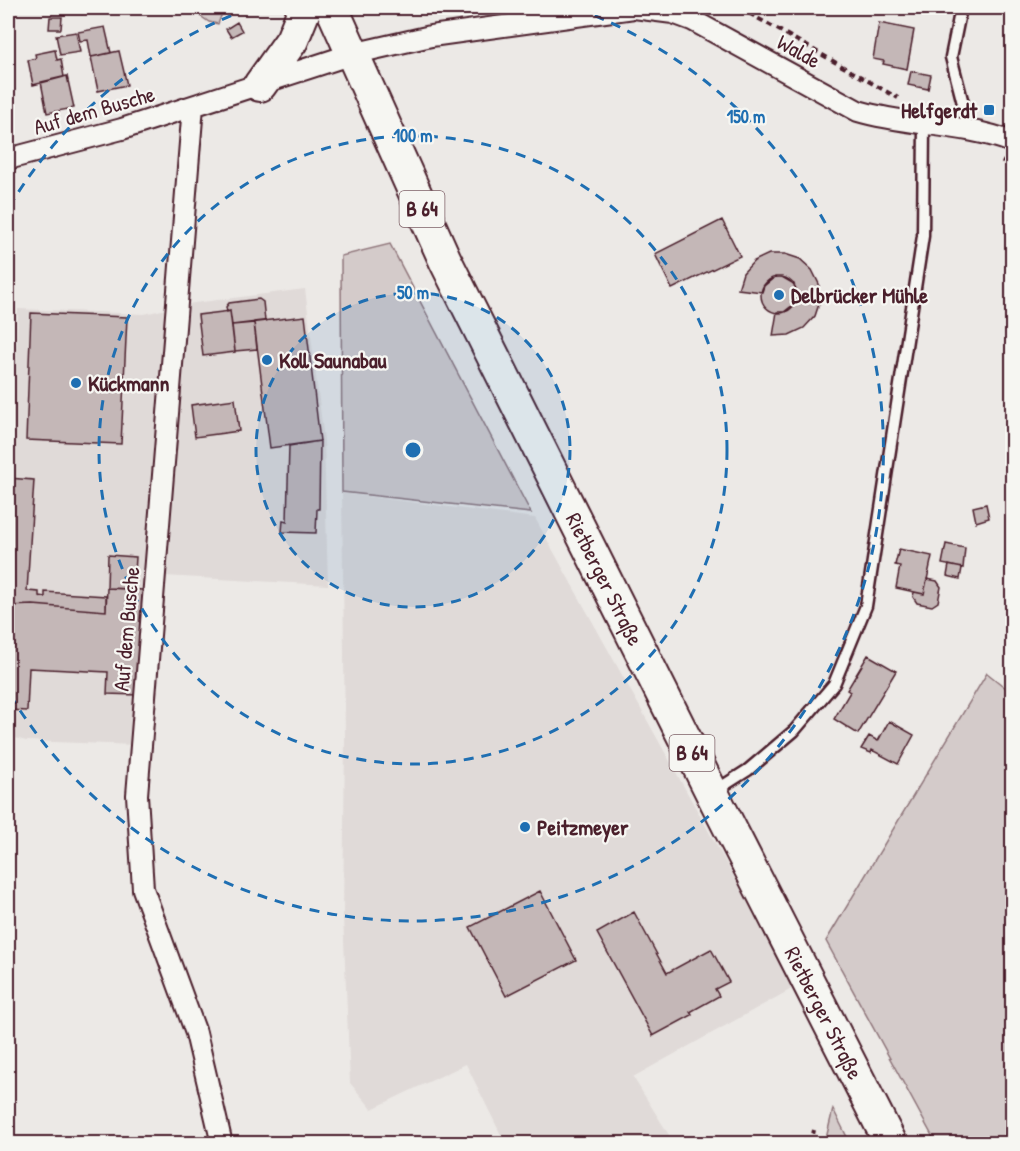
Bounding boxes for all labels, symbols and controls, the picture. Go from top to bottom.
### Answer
street label: Walde [772,27,826,75]
street label: Auf dem Busche [30,78,158,142]
place label: Helfgerdt [901,95,978,126]
marker: Helfgerdt [982,103,996,117]
text: 150 m [727,104,765,129]
text: 100 m [393,123,433,148]
road number: B 64 [400,191,444,227]
text: 50 m [397,280,429,305]
place label: Delbrücker Mühle [791,280,928,310]
marker: Delbrücker Mühle [772,288,786,302]
place label: Koll Saunabau [279,345,387,375]
marker: Koll Saunabau [260,353,274,367]
place label: Kückmann [88,368,170,398]
marker: Kückmann [69,376,83,390]
centre of rings [403,440,423,460]
street label: Rietberger Straße [559,508,651,651]
street label: Auf dem Busche [106,565,146,692]
road number: B 64 [670,735,714,771]
place label: Peitzmeyer [537,812,629,843]
marker: Peitzmeyer [518,820,532,834]
street label: Rietberger Straße [778,941,870,1084]

